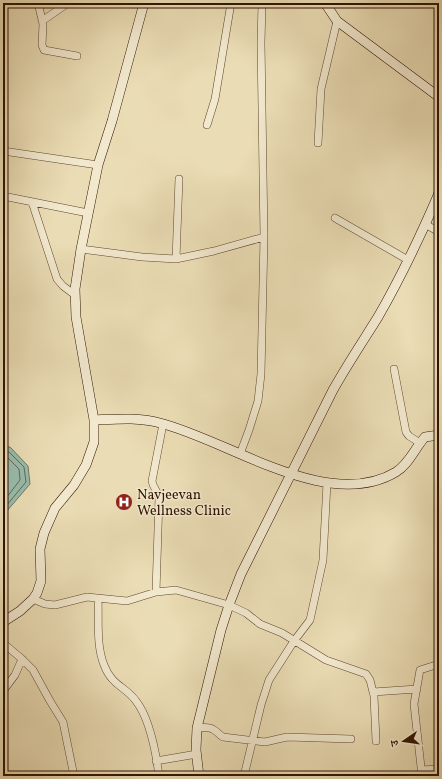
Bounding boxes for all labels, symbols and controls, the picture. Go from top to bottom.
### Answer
place label: Navjeevan Wellness Clinic [137,486,231,521]
hospital icon: Navjeevan Wellness Clinic [114,492,134,512]
north arrow [384,721,424,761]
text: उ [387,737,404,748]

